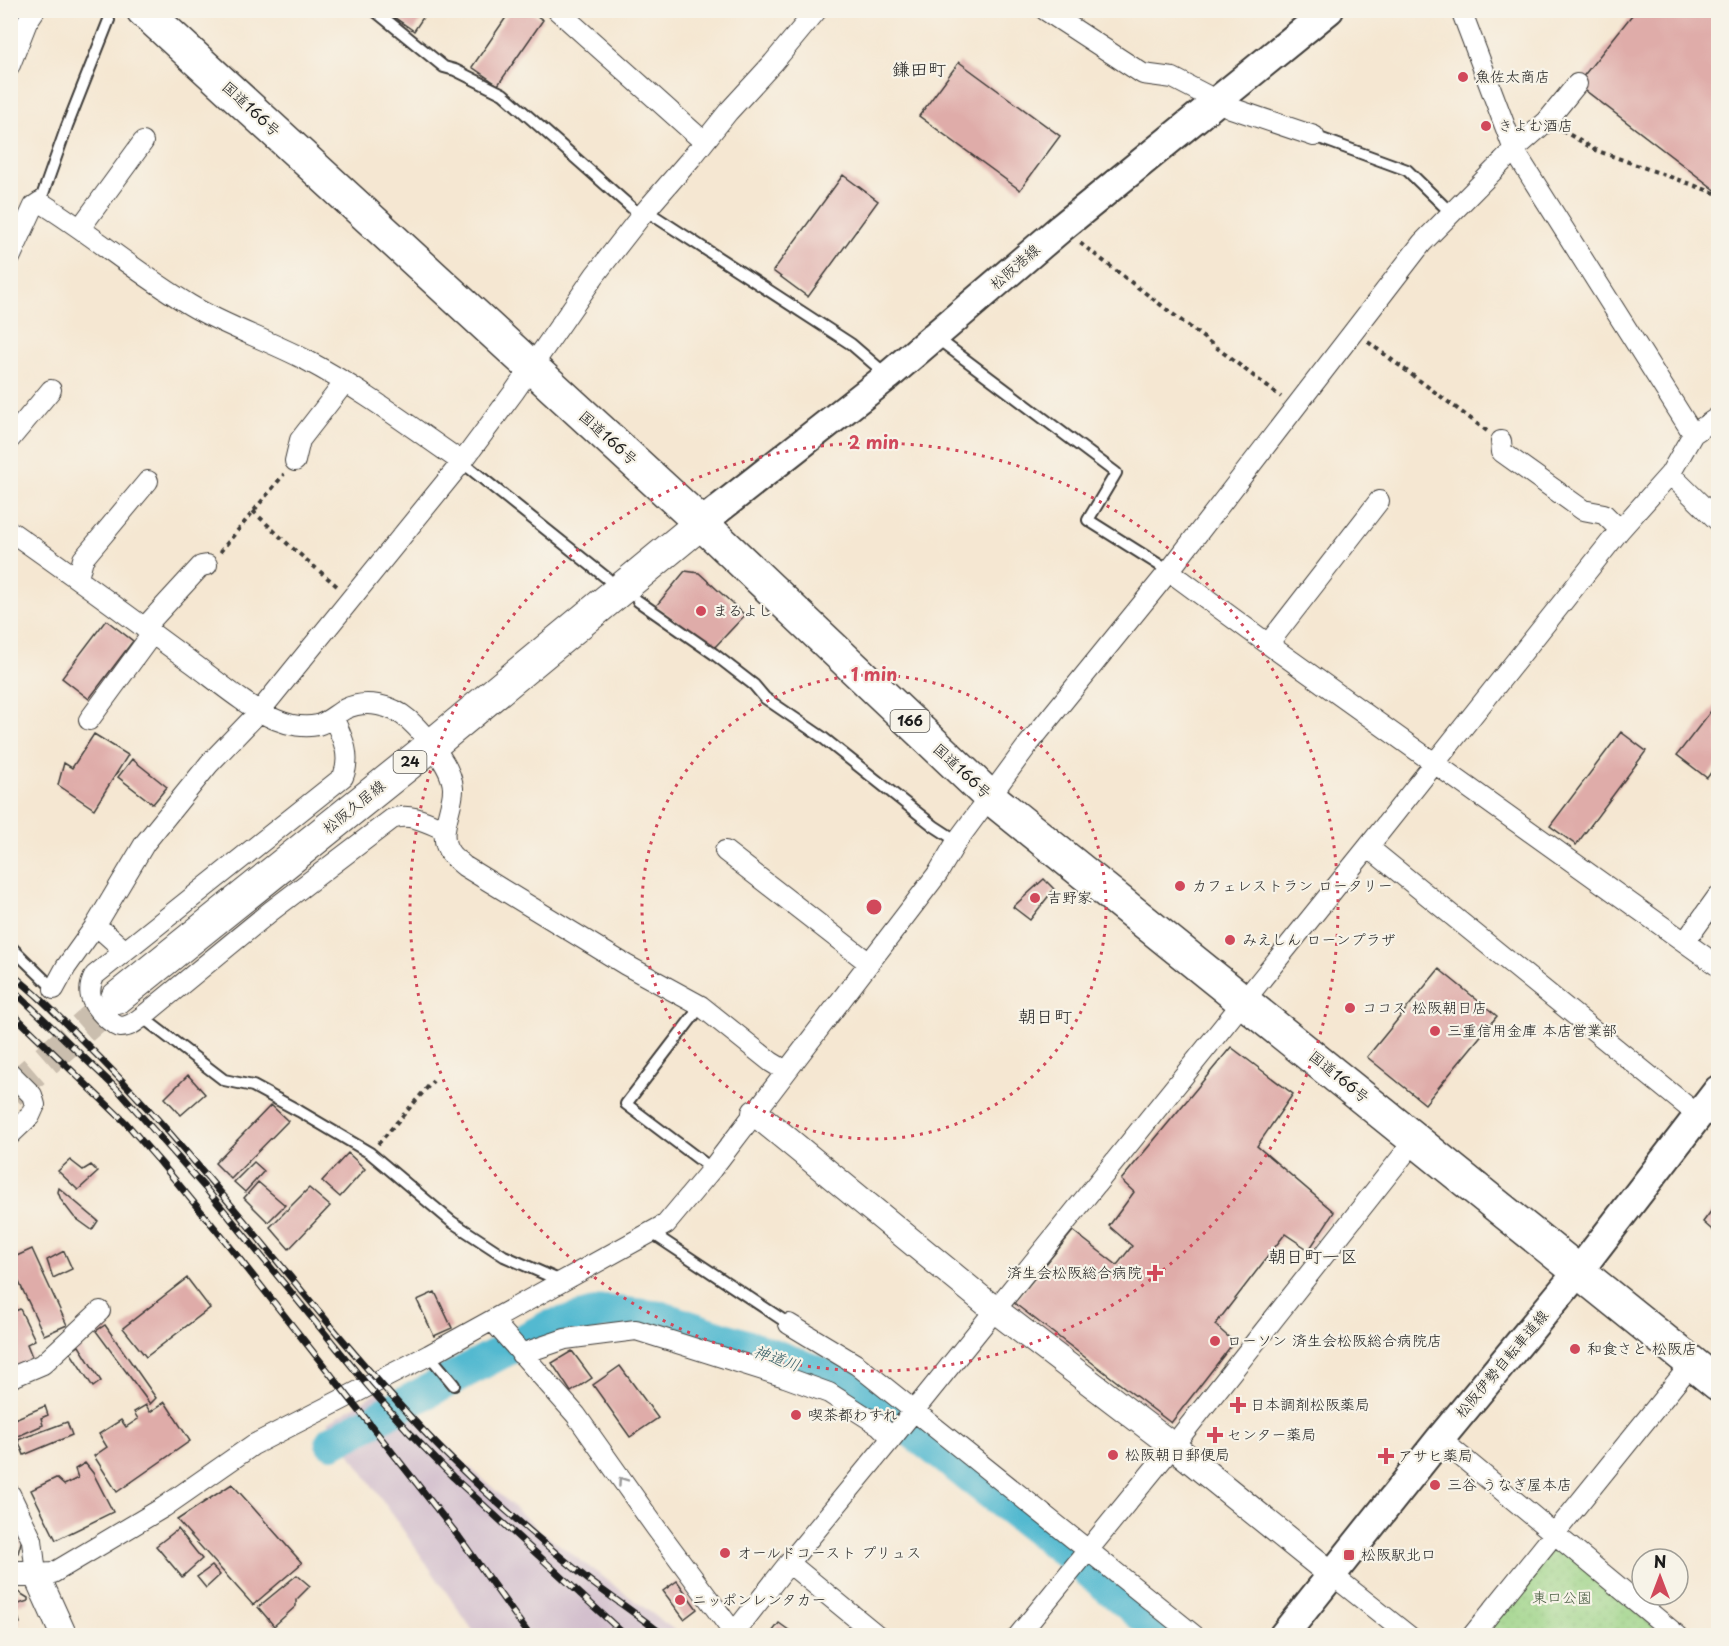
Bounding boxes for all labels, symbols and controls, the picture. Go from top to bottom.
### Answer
district label: 鎌田町 [892,55,946,82]
place label: 魚佐太商店 [1475,64,1550,87]
marker: 魚佐太商店 [1456,70,1470,84]
street label: 国道166号 [218,75,286,141]
place label: きよむ酒店 [1498,113,1573,136]
marker: きよむ酒店 [1479,119,1493,133]
street label: 松阪港線 [984,238,1044,294]
street label: 国道166号 [574,404,644,470]
text: 2 min [849,428,899,455]
place label: まるよし [713,598,773,621]
marker: まるよし [694,604,708,618]
text: 1 min [851,660,897,687]
road number: 166 [890,710,930,732]
street label: 国道166号 [929,737,997,803]
road number: 24 [394,751,426,773]
street label: 松阪久居線 [317,773,389,838]
place label: カフェレストラン ロータリー [1192,873,1393,896]
marker: カフェレストラン ロータリー [1173,879,1187,893]
place label: 吉野家 [1047,885,1092,908]
marker: 吉野家 [1028,891,1042,905]
centre of rings [864,897,884,917]
place label: みえしん ローンプラザ [1242,927,1396,950]
marker: みえしん ローンプラザ [1223,933,1237,947]
place label: ココス 松阪朝日店 [1362,995,1487,1018]
marker: ココス 松阪朝日店 [1343,1001,1357,1015]
district label: 朝日町 [1018,1002,1072,1029]
place label: 三重信用金庫 本店営業部 [1447,1018,1617,1041]
marker: 三重信用金庫 本店営業部 [1428,1024,1442,1038]
street label: 国道166号 [1305,1044,1375,1108]
district label: 朝日町一区 [1268,1242,1358,1269]
place label: 済生会松阪総合病院 [1007,1260,1142,1283]
marker: 済生会松阪総合病院 [1146,1264,1164,1282]
street label: 松阪伊勢自転車道線 [1449,1304,1553,1422]
place label: ローソン 済生会松阪総合病院店 [1227,1328,1442,1351]
marker: ローソン 済生会松阪総合病院店 [1208,1334,1222,1348]
place label: 和食さと 松阪店 [1587,1336,1697,1359]
water label: 神道川 [751,1338,804,1376]
marker: 和食さと 松阪店 [1568,1342,1582,1356]
place label: 日本調剤松阪薬局 [1250,1392,1370,1415]
marker: 日本調剤松阪薬局 [1231,1398,1245,1412]
place label: 喫茶都わすれ [808,1402,898,1425]
marker: 喫茶都わすれ [789,1408,803,1422]
place label: センター薬局 [1227,1422,1316,1445]
marker: センター薬局 [1208,1428,1222,1442]
place label: 松阪朝日郵便局 [1125,1442,1230,1465]
place label: アサヒ薬局 [1398,1443,1473,1466]
marker: 松阪朝日郵便局 [1106,1448,1120,1462]
marker: アサヒ薬局 [1379,1449,1393,1463]
place label: 三谷 うなぎ屋本店 [1447,1472,1572,1495]
one-way arrow [618,1476,629,1487]
marker: 三谷 うなぎ屋本店 [1428,1478,1442,1492]
place label: オールドコースト プリュス [737,1540,921,1563]
place label: 松阪駅北口 [1361,1542,1436,1565]
marker: オールドコースト プリュス [718,1546,732,1560]
north arrow [1630,1547,1690,1607]
marker: 松阪駅北口 [1342,1548,1356,1562]
text: N [1654,1549,1666,1573]
park label: 東口公園 [1532,1585,1592,1608]
place label: ニッポンレンタカー [692,1587,826,1610]
marker: ニッポンレンタカー [673,1593,687,1607]

